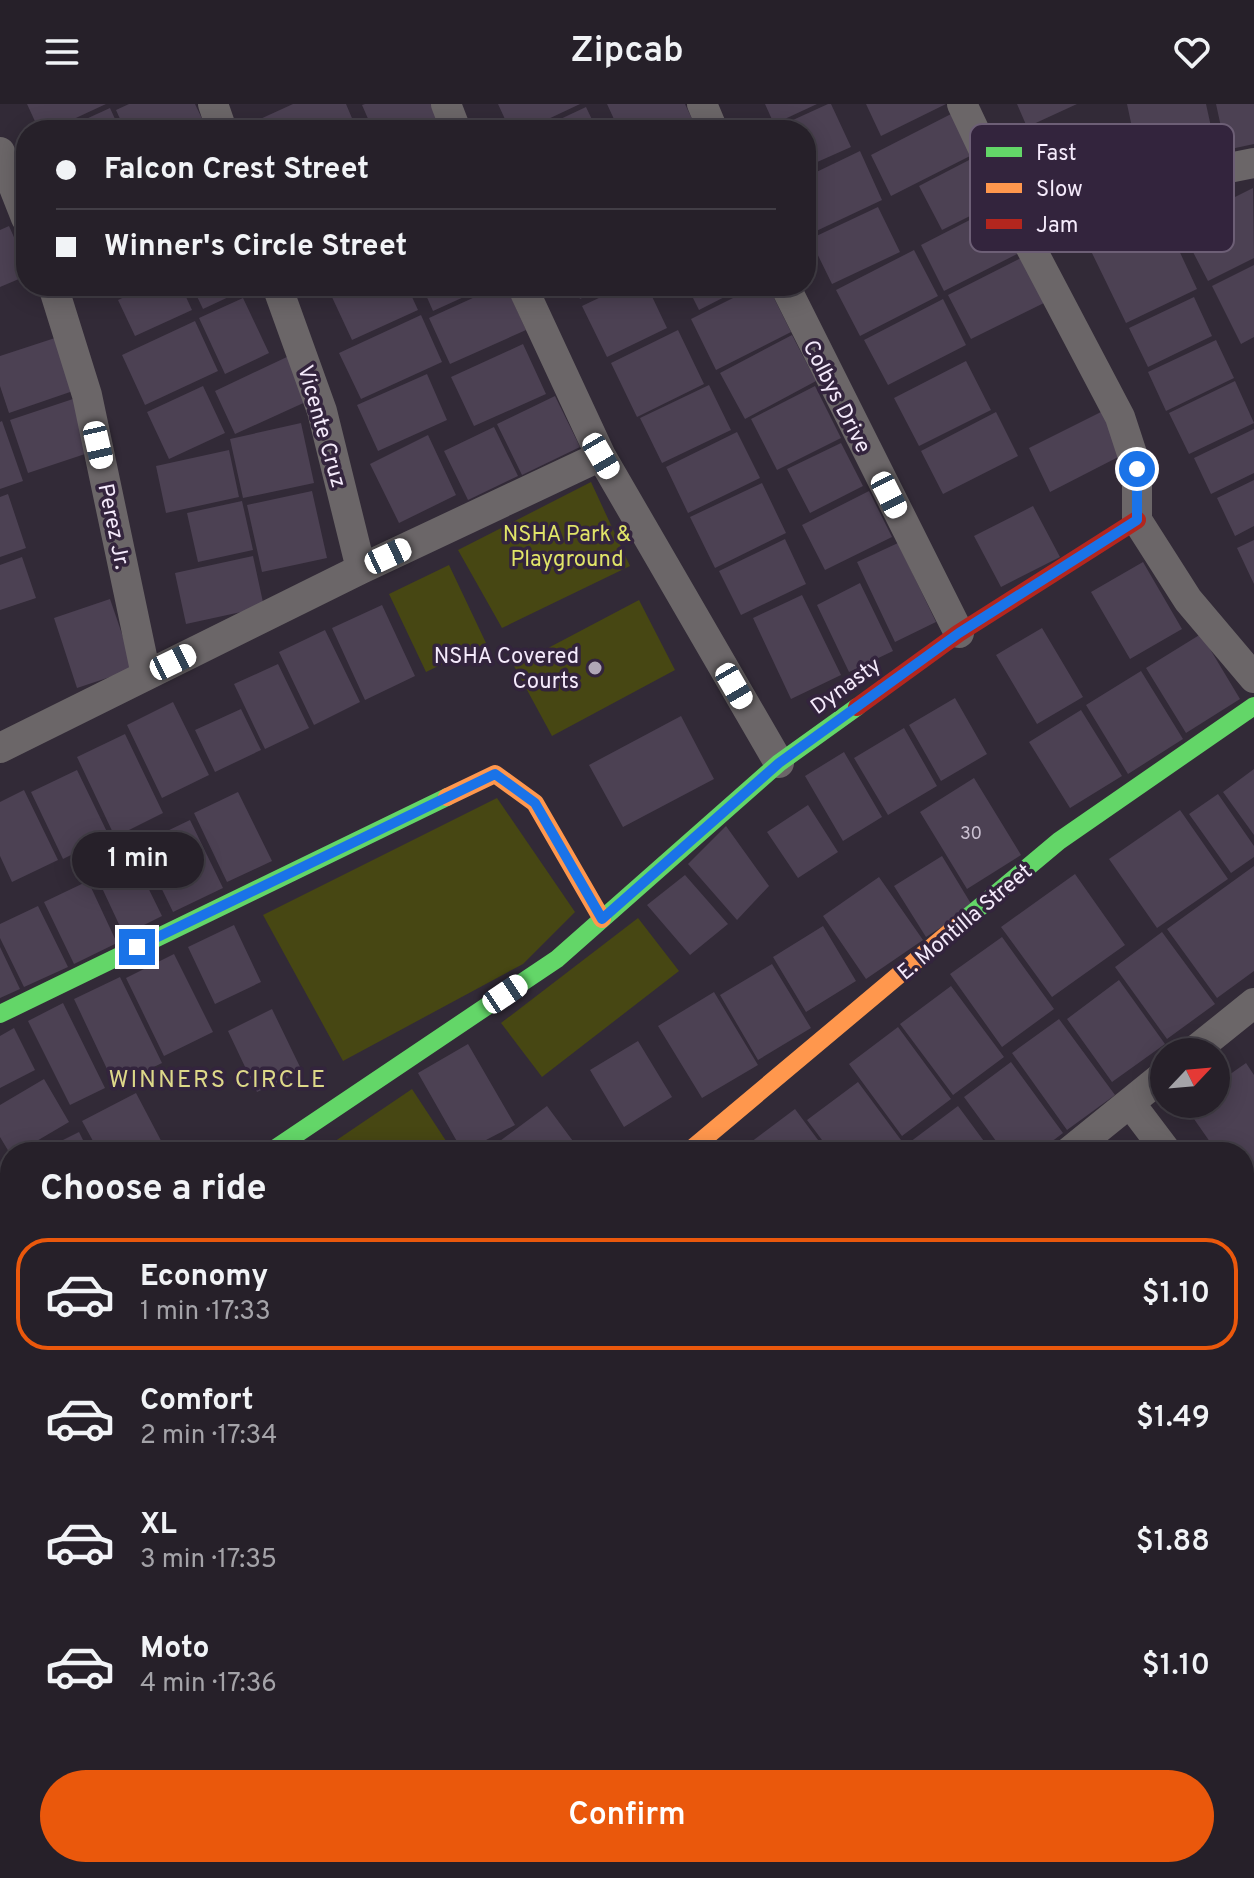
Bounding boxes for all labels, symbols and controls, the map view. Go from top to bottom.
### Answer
text: Zipcab [571,29,684,75]
icon: menu [40,30,84,74]
icon: heart [1170,30,1214,74]
legend [970,124,1234,252]
text: Fast [1036,141,1077,168]
text: Falcon Crest Street [104,152,369,189]
text: Slow [1036,177,1083,204]
text: Jam [1036,213,1079,240]
text: Winner's Circle Street [104,229,407,266]
street label: Colbys Drive [796,336,876,458]
street label: Vicente Cruz [290,362,351,491]
car [81,419,115,471]
car [579,429,623,483]
route start [1119,451,1155,487]
car [867,468,911,522]
street label: Perez Jr. [90,481,135,572]
park label: NSHA Park & Playground [503,522,631,574]
car [361,535,415,577]
car [146,641,200,683]
place label: NSHA Covered Courts [434,644,579,696]
street label: Dynasty [806,652,887,722]
marker: NSHA Covered Courts [586,659,604,677]
car [712,659,756,713]
house number: 30 [960,823,982,846]
callout: 1 min [71,831,203,887]
text: 1 min [107,843,169,876]
street label: E. Montilla Street [893,859,1038,987]
route end [119,929,155,965]
car [478,971,532,1017]
north arrow [1150,1038,1230,1118]
map controls [1150,1038,1230,1118]
district label: WINNERS CIRCLE [108,1066,328,1096]
text: Choose a ride [40,1167,266,1213]
icon: car [44,1258,116,1330]
text: Economy [140,1259,268,1296]
text: $1.10 [1142,1276,1210,1313]
text: 1 min · 17:33 [140,1296,271,1329]
icon: car [44,1382,116,1454]
text: Comfort [140,1383,253,1420]
text: $1.49 [1136,1400,1210,1437]
text: 2 min · 17:34 [140,1420,277,1453]
icon: car [44,1506,116,1578]
text: XL [140,1507,177,1544]
text: $1.88 [1136,1524,1210,1561]
text: 3 min · 17:35 [140,1544,277,1577]
icon: car [44,1630,116,1702]
text: Moto [140,1631,210,1668]
text: $1.10 [1142,1648,1210,1685]
text: 4 min · 17:36 [140,1668,277,1701]
button: Confirm [40,1770,1214,1862]

